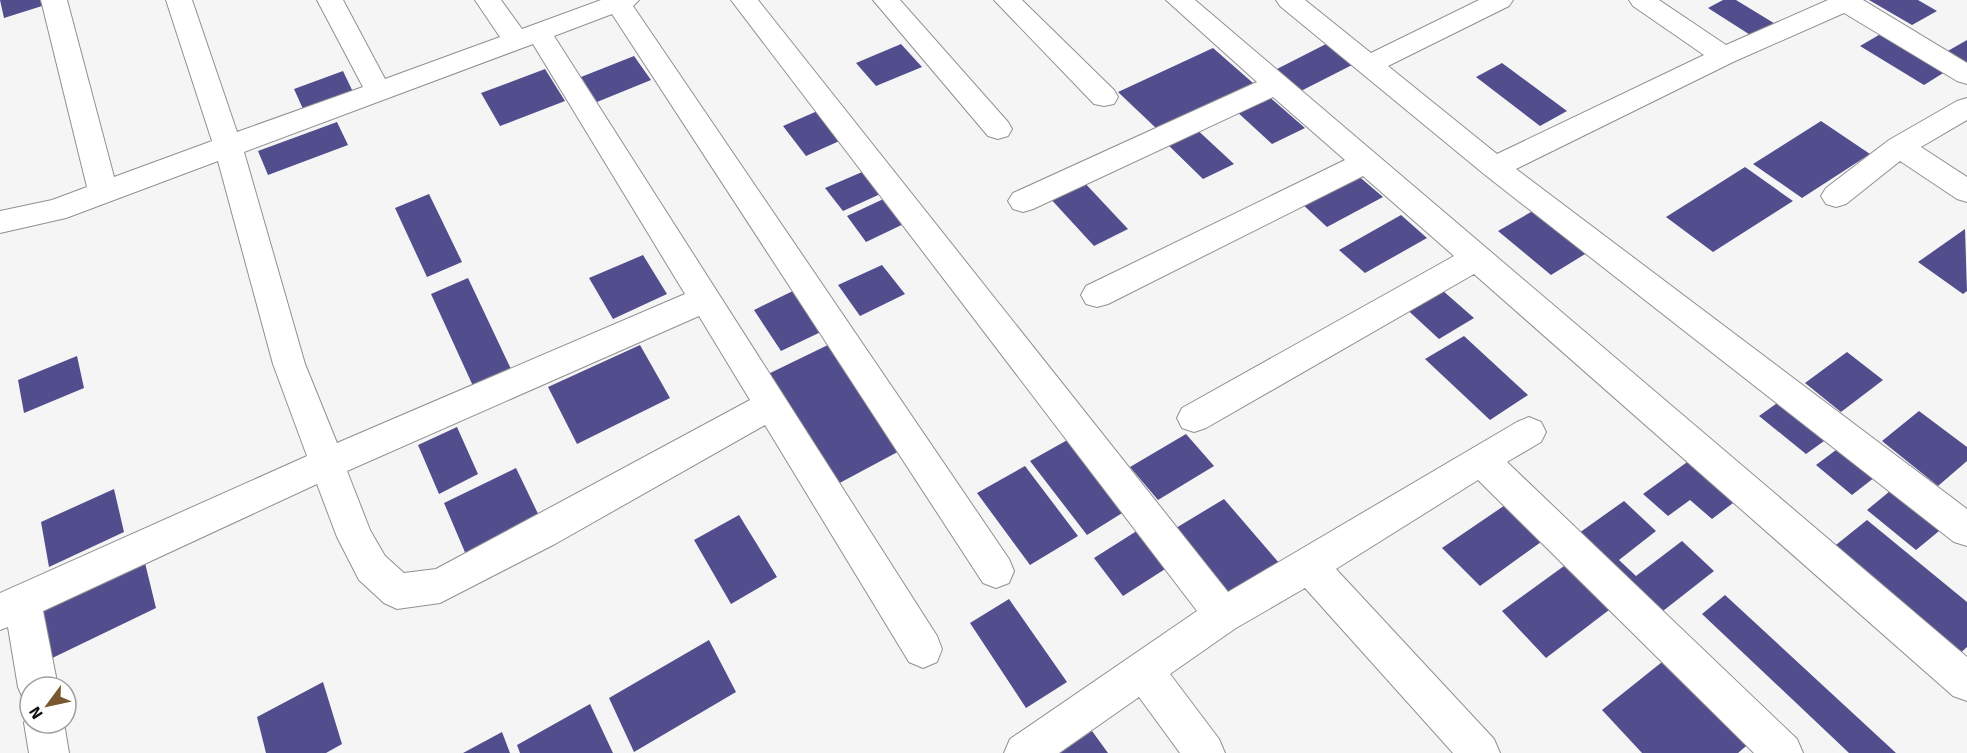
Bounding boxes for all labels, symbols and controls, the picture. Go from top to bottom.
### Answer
north arrow [18,675,78,735]
text: N [25,703,48,723]

